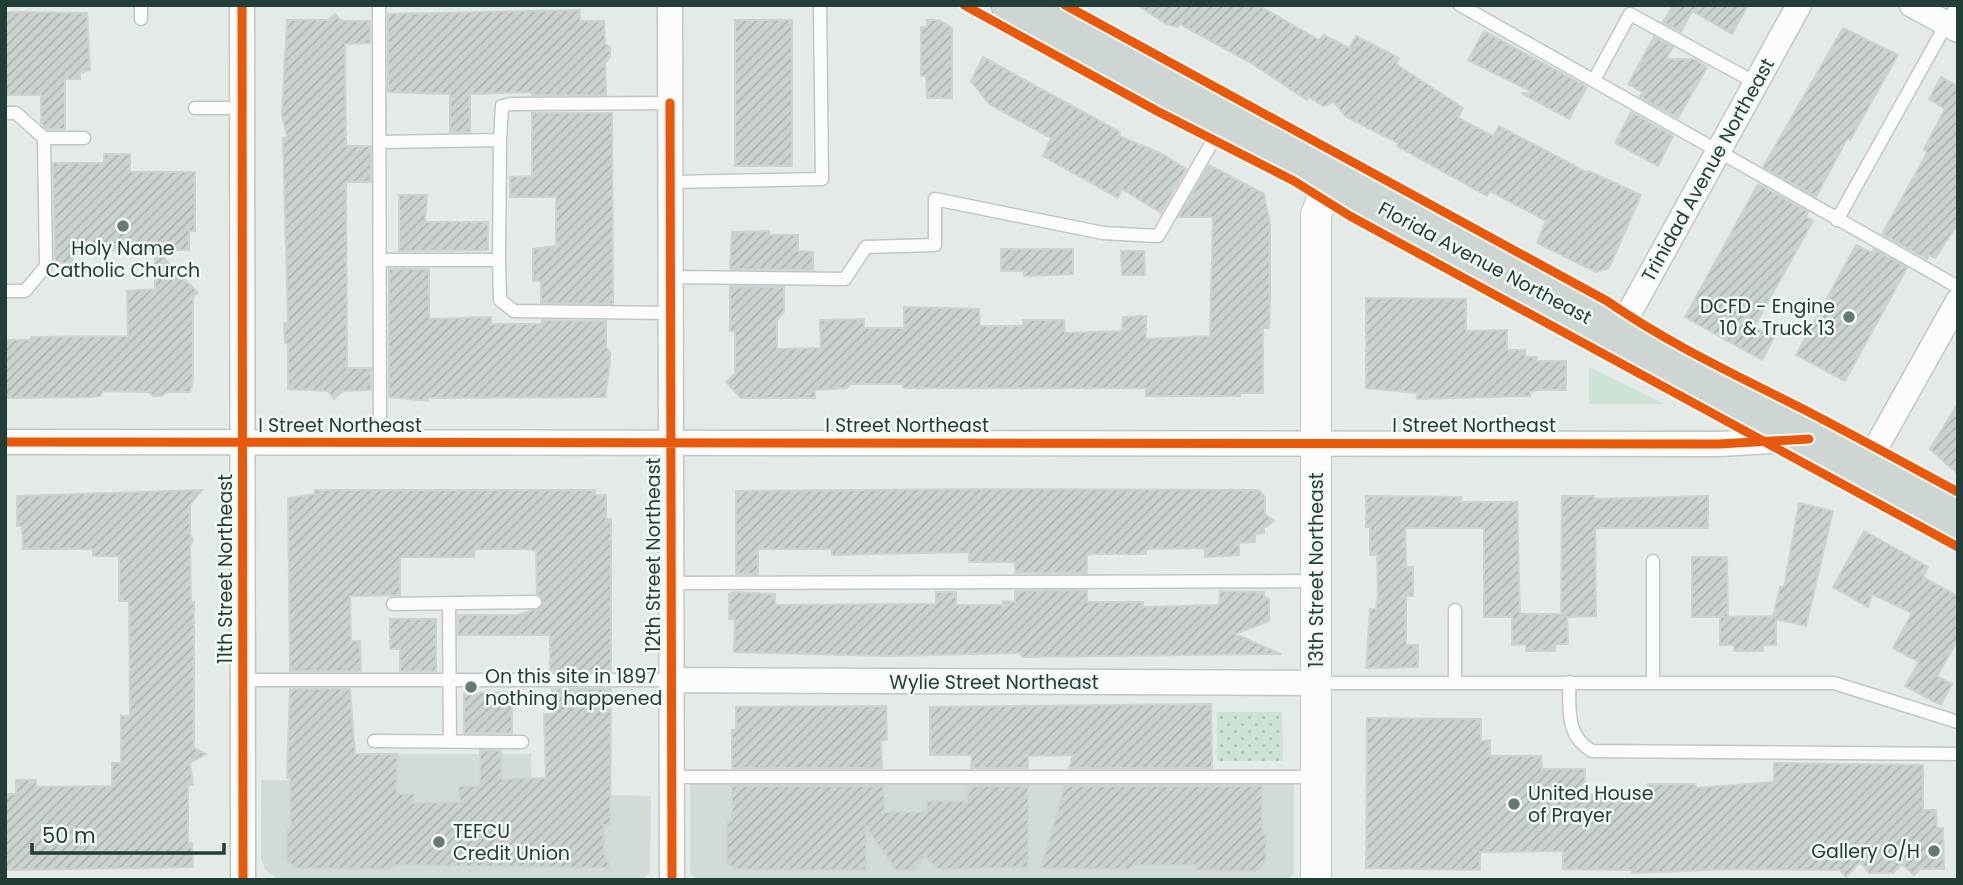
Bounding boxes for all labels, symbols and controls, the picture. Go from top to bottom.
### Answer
street label: Trinidad Avenue Northeast [1635,53,1781,287]
street label: Florida Avenue Northeast [1373,195,1597,331]
marker: Holy Name Catholic Church [115,218,131,234]
place label: Holy Name Catholic Church [46,235,200,284]
place label: DCFD - Engine 10 & Truck 13 [1700,293,1835,342]
marker: DCFD - Engine 10 & Truck 13 [1841,309,1857,325]
street label: I Street Northeast [258,412,422,439]
street label: I Street Northeast [825,412,989,439]
street label: I Street Northeast [1392,412,1556,439]
street label: 12th Street Northeast [640,457,667,653]
street label: 13th Street Northeast [1303,472,1330,668]
street label: 11th Street Northeast [212,474,239,664]
place label: On this site in 1897 nothing happened [485,663,662,712]
street label: Wylie Street Northeast [889,669,1099,696]
marker: On this site in 1897 nothing happened [463,679,479,695]
place label: United House of Prayer [1528,780,1653,829]
marker: United House of Prayer [1506,796,1522,812]
scale bar [32,812,224,856]
place label: TEFCU Credit Union [453,818,570,867]
text: 50 m [42,821,96,850]
marker: TEFCU Credit Union [431,834,447,850]
place label: Gallery O/H [1811,838,1920,865]
marker: Gallery O/H [1926,843,1942,859]

